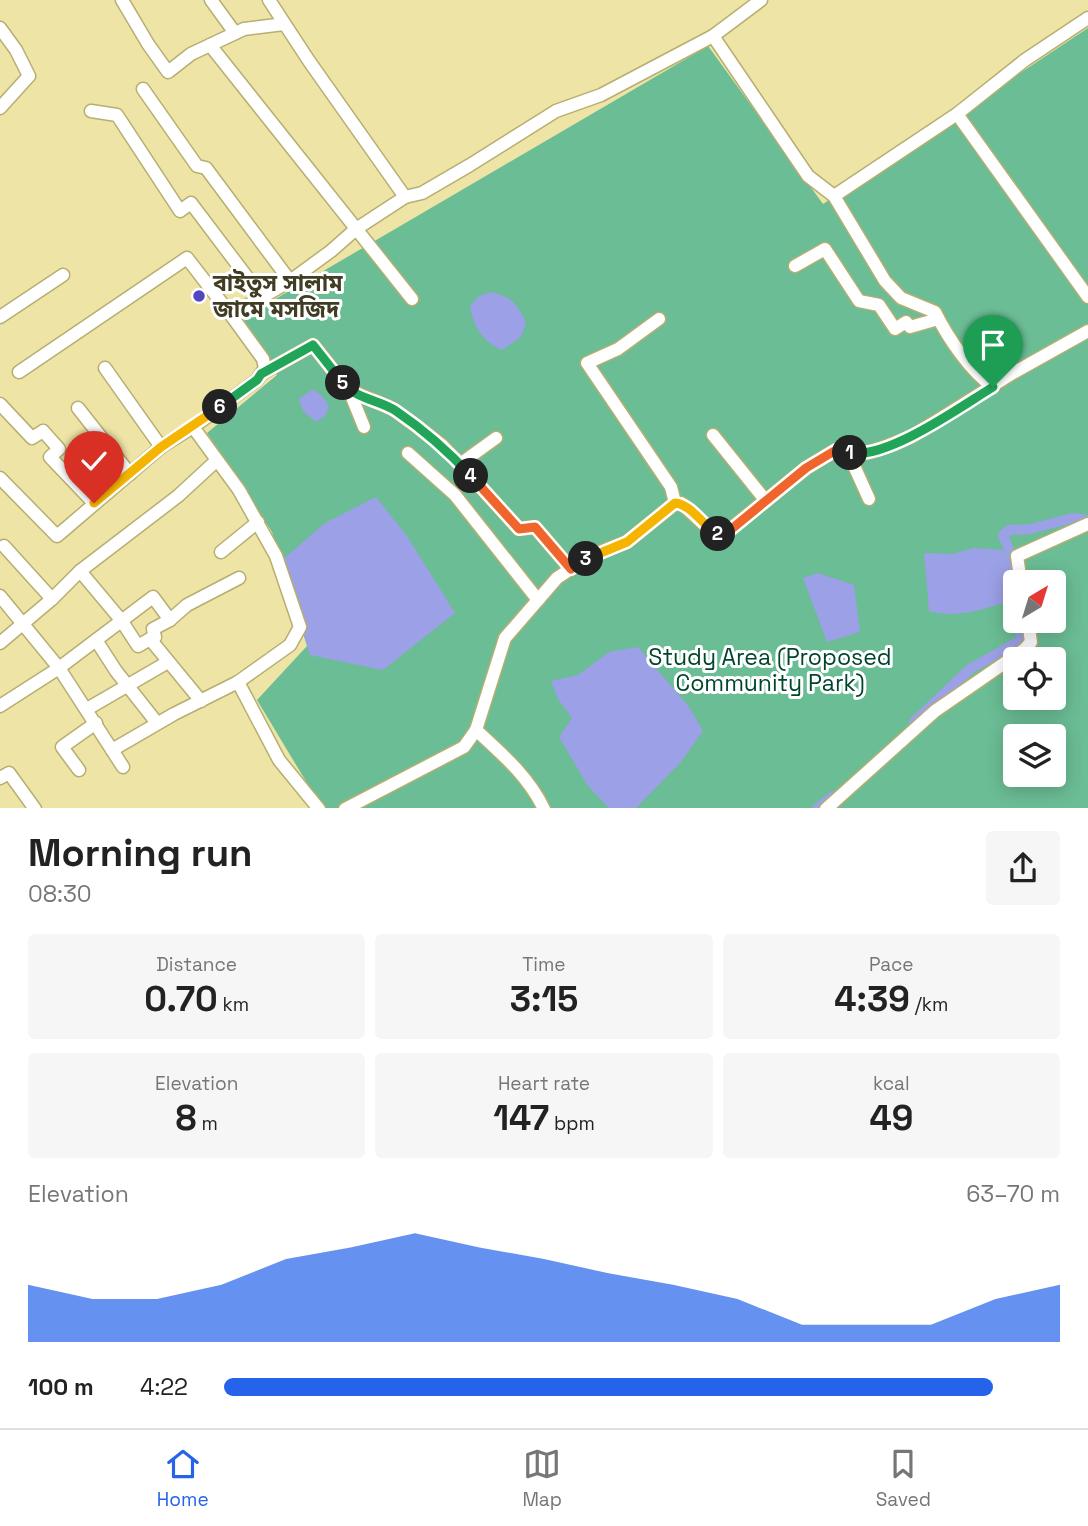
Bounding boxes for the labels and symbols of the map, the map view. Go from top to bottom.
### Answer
place label: বাইতুস সালাম জামে মসজিদ [212,268,343,324]
marker: বাইতুস সালাম জামে মসজিদ [191,288,207,304]
pin [963,315,1023,387]
pin: 5 [326,366,360,400]
pin: 6 [202,390,238,424]
pin [64,431,124,503]
pin: 1 [832,435,868,470]
pin: 4 [454,458,489,494]
pin: 2 [700,516,736,552]
pin: 3 [568,542,604,576]
north arrow [1003,570,1066,634]
park label: Study Area (Proposed Community Park) [648,642,892,698]

